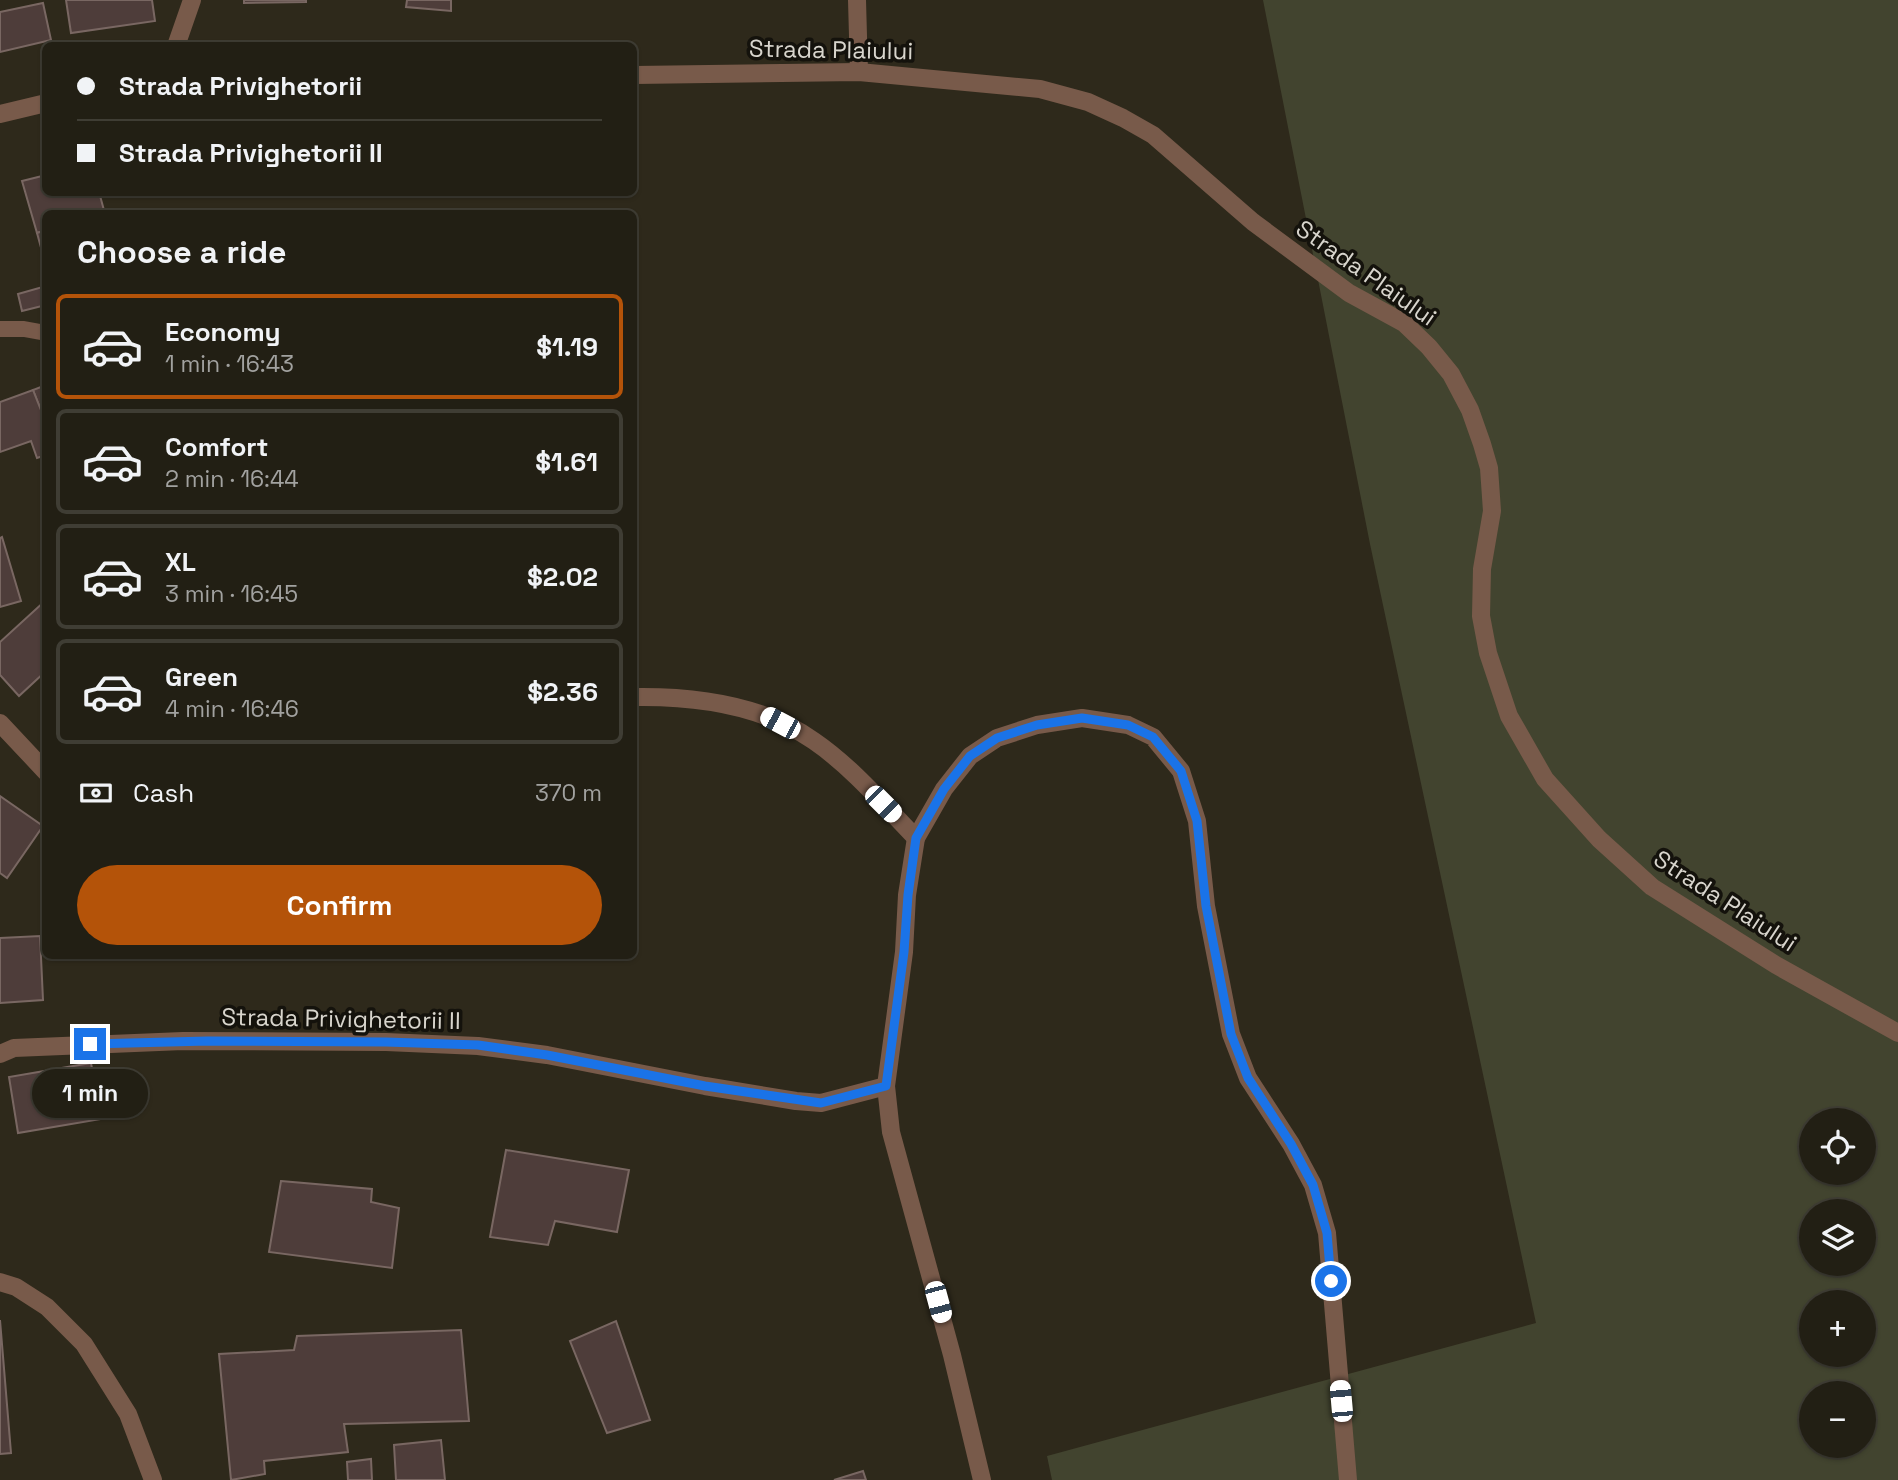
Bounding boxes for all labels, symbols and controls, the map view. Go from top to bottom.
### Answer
street label: Strada Plaiului [749,33,913,66]
text: Strada Privighetorii [119,69,362,103]
text: Strada Privighetorii II [119,136,383,170]
street label: Strada Plaiului [1290,213,1443,332]
text: Choose a ride [77,232,287,272]
icon: car [81,315,144,378]
text: Economy [165,315,281,349]
text: $1.19 [536,330,598,364]
text: 1 min · 16:43 [165,349,294,379]
icon: car [81,430,144,493]
text: Comfort [165,430,268,464]
text: $1.61 [535,445,598,479]
text: 2 min · 16:44 [165,464,299,494]
icon: car [81,545,144,608]
text: XL [165,545,196,579]
text: $2.02 [527,560,598,594]
text: 3 min · 16:45 [165,579,298,609]
icon: car [81,660,144,723]
text: Green [165,660,238,694]
text: $2.36 [527,675,598,709]
text: 4 min · 16:46 [165,694,299,724]
car [757,704,804,742]
icon: cash [77,774,115,812]
text: Cash [133,776,194,810]
text: 370 m [535,778,602,808]
car [861,782,906,826]
street label: Strada Plaiului [1648,843,1803,958]
button: Confirm [77,865,602,945]
street label: Strada Privighetorii II [221,1001,461,1036]
route end [74,1028,106,1060]
callout: 1 min [32,1068,148,1118]
text: 1 min [62,1078,118,1108]
map controls [1799,1108,1876,1458]
button: locate [1799,1108,1876,1185]
button: layers [1799,1199,1876,1276]
route start [1315,1265,1347,1297]
car [923,1279,954,1325]
button: + [1799,1290,1876,1367]
car [1329,1379,1354,1423]
button: − [1799,1381,1876,1458]

